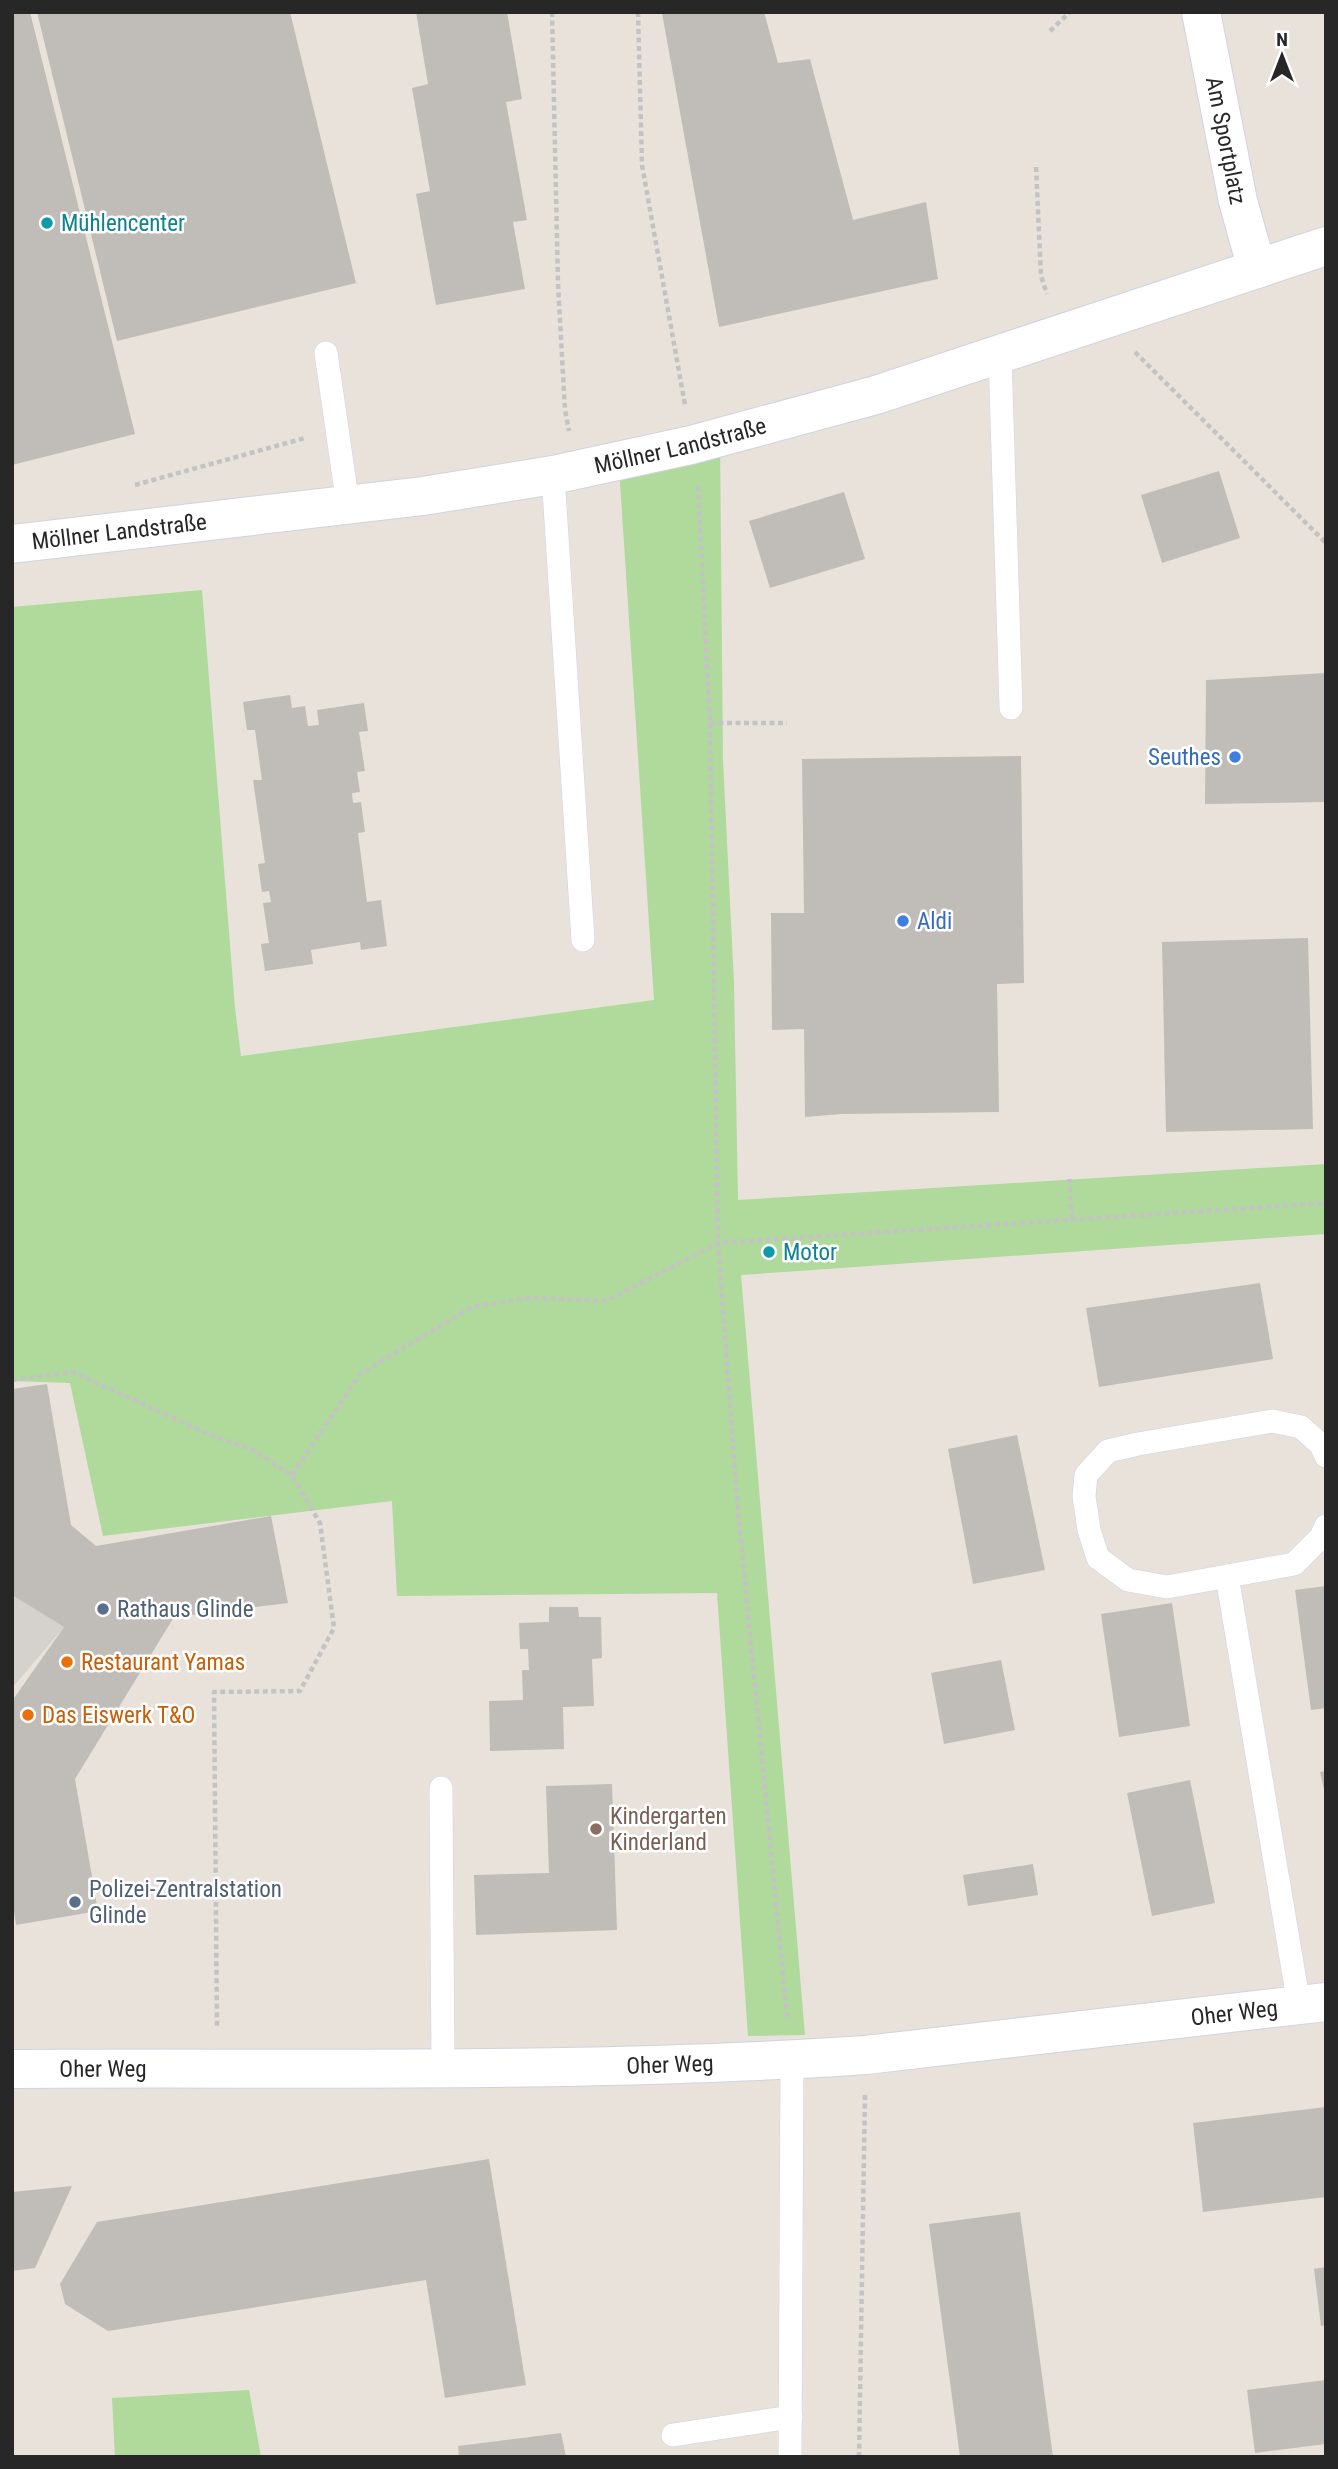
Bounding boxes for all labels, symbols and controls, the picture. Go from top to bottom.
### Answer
north arrow [1247,21,1317,91]
text: N [1276,28,1288,51]
street label: Am Sportplatz [1200,74,1251,207]
place label: Mühlencenter [61,210,185,237]
marker: Mühlencenter [39,215,55,231]
street label: Möllner Landstraße [592,412,769,480]
street label: Möllner Landstraße [30,508,208,556]
place label: Seuthes [1148,744,1221,771]
marker: Seuthes [1227,749,1243,765]
place label: Aldi [917,908,952,935]
marker: Aldi [895,913,911,929]
place label: Motor [783,1239,837,1266]
marker: Motor [761,1244,777,1260]
place label: Rathaus Glinde [117,1596,254,1623]
marker: Rathaus Glinde [95,1601,111,1617]
place label: Restaurant Yamas [81,1649,245,1676]
marker: Restaurant Yamas [59,1654,75,1670]
place label: Das Eiswerk T&O [42,1702,195,1729]
marker: Das Eiswerk T&O [20,1707,36,1723]
place label: Kindergarten Kinderland [610,1803,727,1856]
marker: Kindergarten Kinderland [588,1821,604,1837]
place label: Polizei-Zentralstation Glinde [89,1876,282,1929]
marker: Polizei-Zentralstation Glinde [67,1894,83,1910]
street label: Oher Weg [1189,1995,1279,2031]
street label: Oher Weg [626,2050,714,2080]
street label: Oher Weg [59,2056,147,2083]

